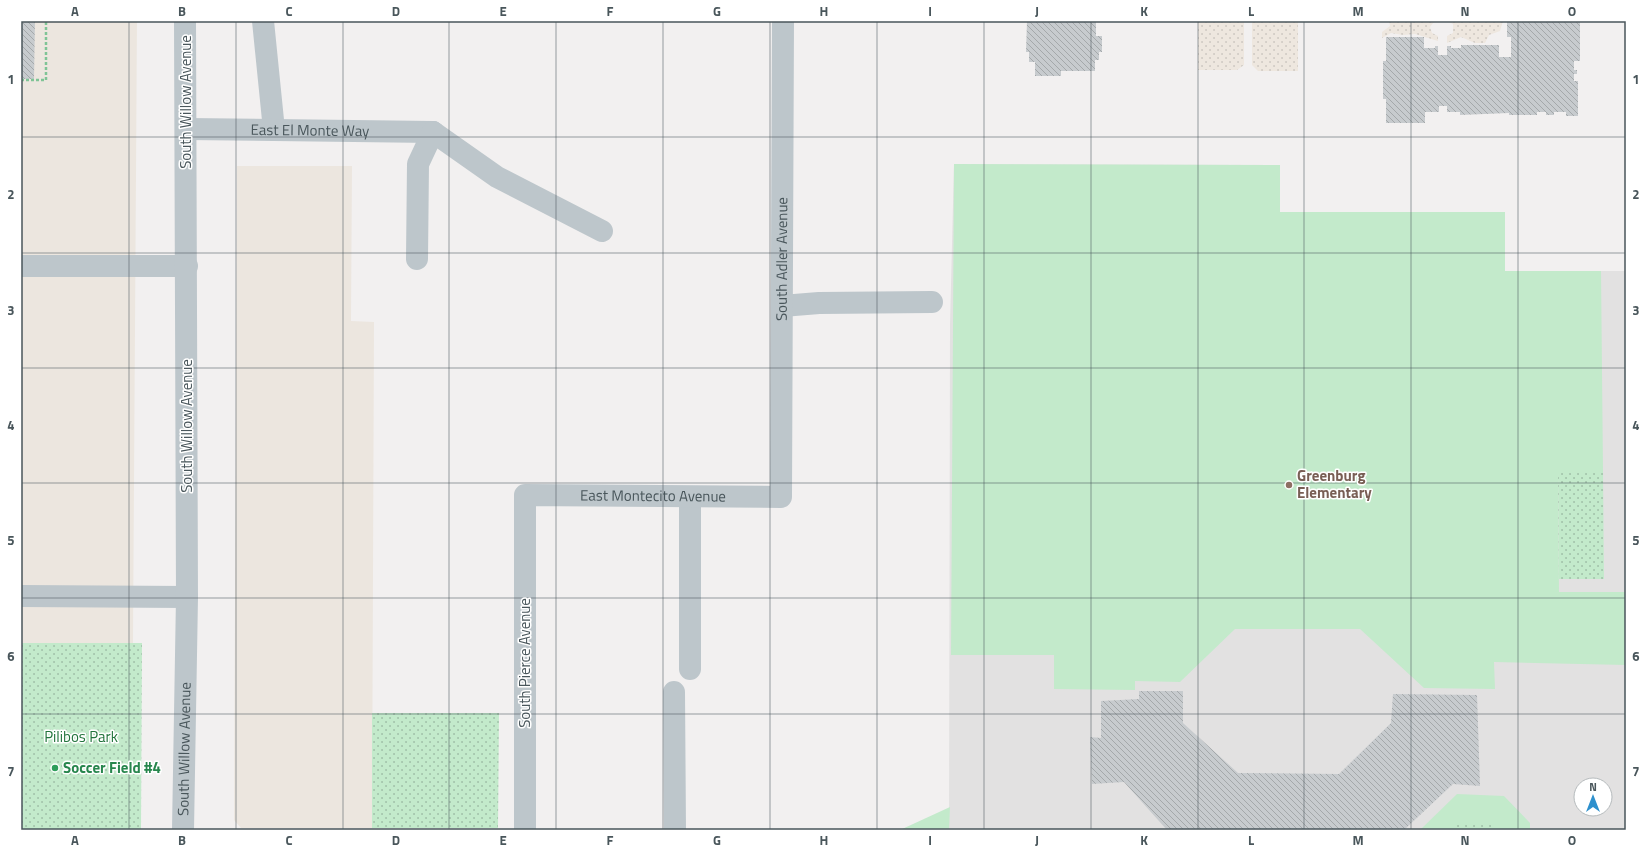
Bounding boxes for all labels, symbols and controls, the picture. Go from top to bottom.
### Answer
text: A [71,1,79,21]
text: B [178,1,186,21]
text: C [285,1,293,21]
text: D [392,1,400,21]
text: E [499,1,507,21]
text: F [607,1,614,21]
text: G [713,1,721,21]
text: H [820,1,828,21]
text: I [928,1,932,21]
text: J [1035,1,1039,21]
text: K [1140,1,1148,21]
text: L [1248,1,1254,21]
text: M [1352,1,1364,21]
text: N [1460,1,1470,21]
text: O [1568,1,1576,21]
street label: South Willow Avenue [174,35,197,169]
text: 1 [7,69,15,89]
text: 1 [1632,69,1640,89]
street label: East El Monte Way [250,118,370,142]
text: 2 [7,184,15,204]
text: 2 [1632,184,1640,204]
street label: South Adler Avenue [770,197,793,321]
text: 3 [7,300,15,320]
text: 3 [1632,300,1640,320]
street label: South Willow Avenue [175,359,198,493]
text: 4 [7,415,15,435]
text: 4 [1632,415,1640,435]
place label: Greenburg Elementary [1297,464,1372,504]
marker: Greenburg Elementary [1284,480,1294,490]
street label: East Montecito Avenue [580,483,726,508]
text: 5 [7,530,15,550]
text: 5 [1632,530,1640,550]
street label: South Pierce Avenue [513,598,536,728]
text: 6 [7,646,15,666]
text: 6 [1632,646,1640,666]
street label: South Willow Avenue [171,682,197,816]
park label: Pilibos Park [44,725,118,748]
place label: Soccer Field #4 [63,756,161,779]
text: 7 [7,761,15,781]
text: 7 [1632,761,1640,781]
marker: Soccer Field #4 [50,763,60,773]
north arrow [1573,777,1613,817]
text: N [1589,779,1597,795]
text: A [71,830,79,850]
text: B [178,830,186,850]
text: C [285,830,293,850]
text: D [392,830,400,850]
text: E [499,830,507,850]
text: F [607,830,614,850]
text: G [713,830,721,850]
text: H [820,830,828,850]
text: I [928,830,932,850]
text: J [1035,830,1039,850]
text: K [1140,830,1148,850]
text: L [1248,830,1254,850]
text: M [1352,830,1364,850]
text: N [1460,830,1470,850]
text: O [1568,830,1576,850]

